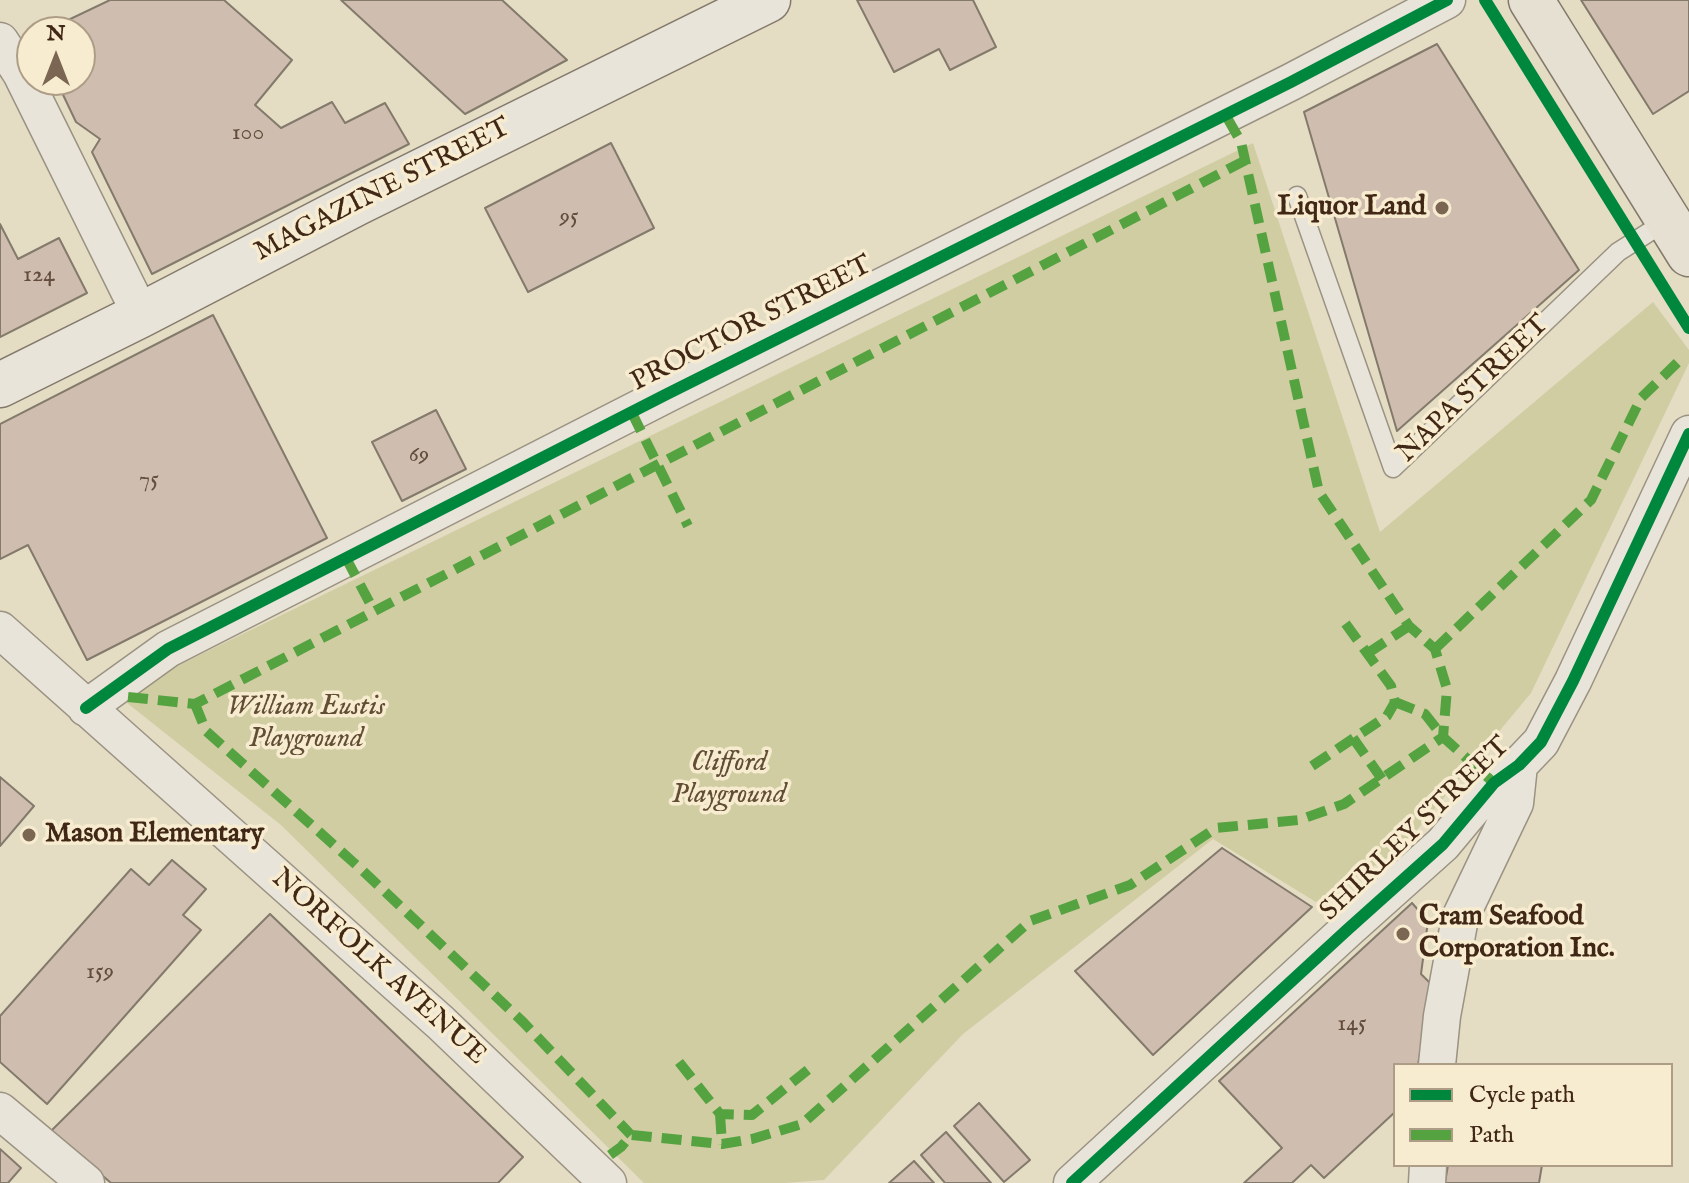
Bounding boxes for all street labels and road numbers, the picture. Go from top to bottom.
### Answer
street label: MAGAZINE STREET [250,112,516,270]
street label: PROCTOR STREET [626,250,878,400]
street label: NAPA STREET [1391,309,1557,471]
street label: SHIRLEY STREET [1314,731,1518,929]
street label: NORFOLK AVENUE [264,863,492,1073]

